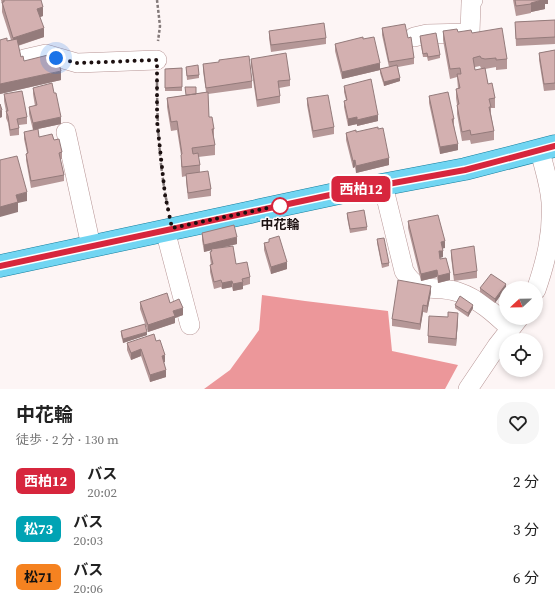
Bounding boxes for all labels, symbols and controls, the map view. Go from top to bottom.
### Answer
your location [46,48,66,68]
line badge: 西柏12 [333,176,389,202]
text: 西柏12 [339,179,383,199]
marker: 中花輪 [271,197,289,215]
place label: 中花輪 [260,216,300,233]
north arrow [499,281,543,325]
map controls [499,281,543,377]
button: locate [499,333,543,377]
text: 中花輪 [16,401,73,427]
button: heart [497,402,539,444]
text: 徒歩 · 2 分 · 130 m [16,431,119,448]
text: バス [87,463,117,484]
text: 西柏12 [24,471,67,491]
text: 2 分 [513,471,539,492]
text: 20:02 [87,484,117,501]
text: バス [73,511,103,532]
text: 松73 [24,519,53,539]
text: 3 分 [513,519,539,540]
text: 20:03 [73,532,103,549]
text: バス [73,559,103,580]
text: 松71 [24,567,53,587]
text: 6 分 [513,567,539,588]
text: 20:06 [73,580,103,597]

